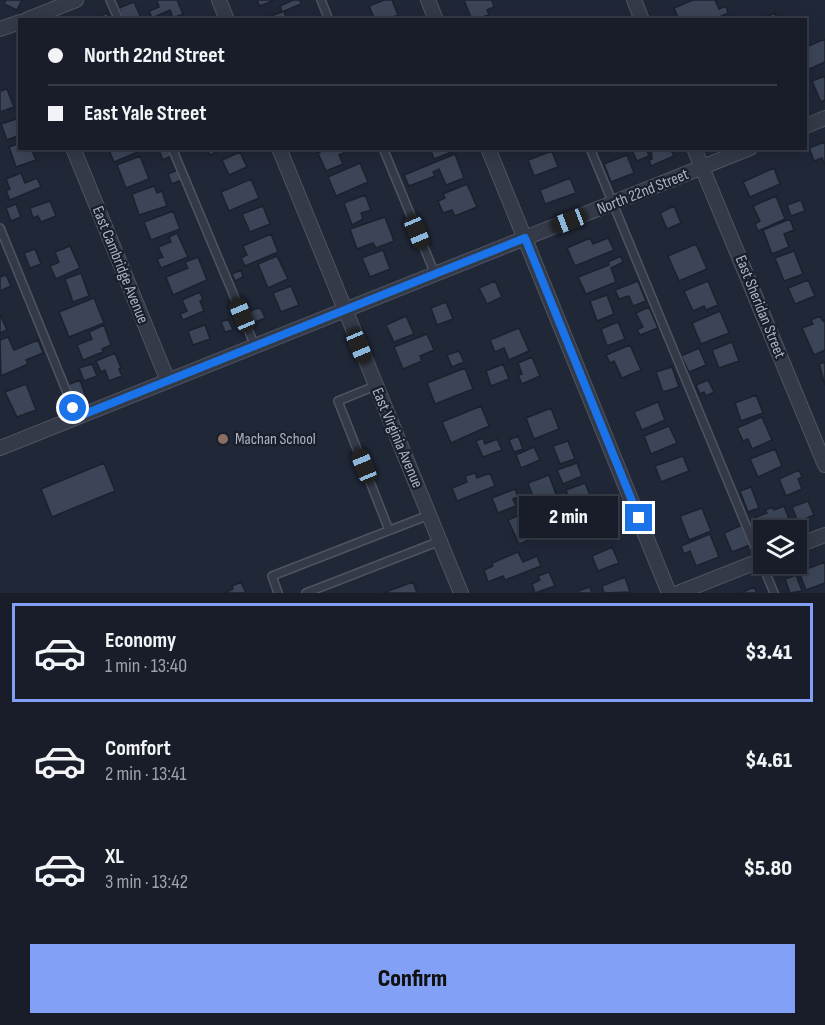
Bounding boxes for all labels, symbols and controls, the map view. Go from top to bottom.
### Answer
text: North 22nd Street [84,42,225,69]
text: East Yale Street [84,100,207,127]
street label: North 22nd Street [595,165,692,219]
street label: East Cambridge Avenue [88,204,152,326]
car [549,206,589,236]
car [402,212,432,252]
street label: East Sheridan Street [731,253,789,361]
car [227,295,257,335]
car [344,326,374,366]
street label: East Virginia Avenue [367,385,427,491]
route start [59,394,86,421]
place label: Machan School [235,430,316,449]
marker: Machan School [216,432,230,446]
car [349,446,379,486]
callout: 2 min [519,497,618,539]
route end [625,504,652,531]
text: 2 min [549,505,588,529]
map controls [753,520,807,574]
button: layers [753,520,807,574]
icon: car [33,626,87,680]
text: Economy [105,627,176,654]
text: $3.41 [745,639,792,666]
text: 1 min · 13:40 [105,654,187,678]
icon: car [33,734,87,788]
text: Comfort [105,735,171,762]
text: $4.61 [745,747,792,774]
text: 2 min · 13:41 [105,762,186,786]
icon: car [33,842,87,896]
text: XL [105,843,124,870]
text: $5.80 [744,855,792,882]
text: 3 min · 13:42 [105,870,188,894]
button: Confirm [30,944,795,1013]

